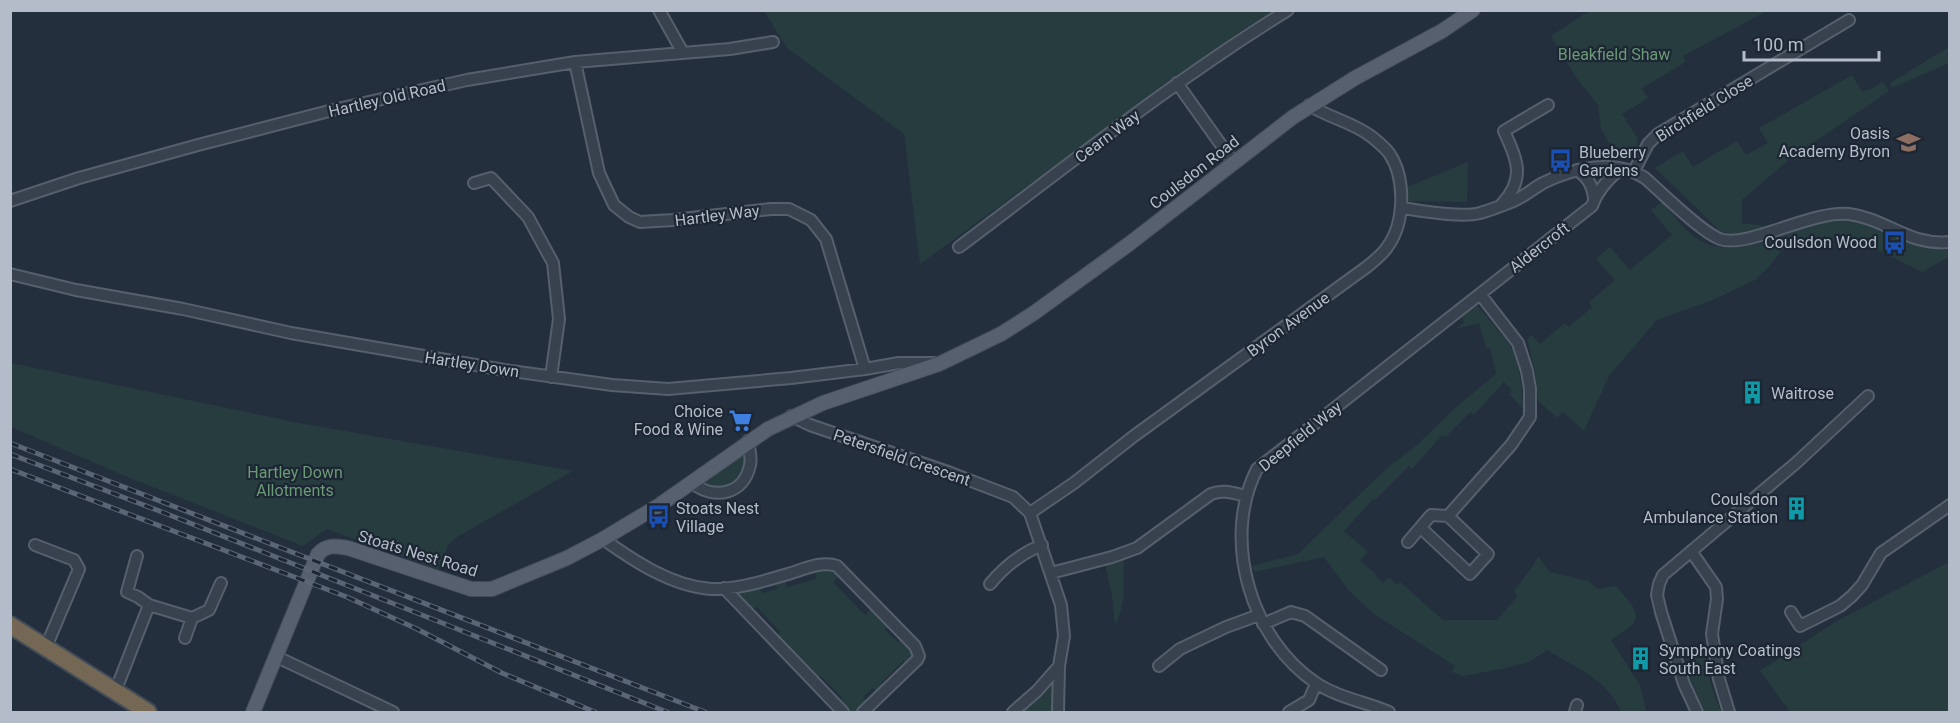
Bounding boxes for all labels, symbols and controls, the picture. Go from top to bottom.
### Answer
scale bar [1744,24,1879,62]
text: 100 m [1753,34,1804,55]
park label: Bleakfield Shaw [1558,45,1670,64]
street label: Birchfield Close [1652,71,1756,146]
street label: Hartley Old Road [327,76,448,121]
street label: Cearn Way [1071,106,1144,167]
place label: Oasis Academy Byron [1779,124,1890,161]
school or university icon: Oasis Academy Byron [1895,129,1921,155]
street label: Coulsdon Road [1146,132,1243,213]
place label: Blueberry Gardens [1579,143,1647,180]
bus stop icon: Blueberry Gardens [1548,148,1574,174]
street label: Hartley Way [674,201,761,230]
street label: Aldercroft [1506,218,1573,277]
bus stop icon: Coulsdon Wood [1882,229,1908,255]
place label: Coulsdon Wood [1764,233,1877,252]
street label: Byron Avenue [1243,288,1333,361]
street label: Hartley Down [423,348,521,381]
building icon: Waitrose [1740,380,1766,406]
place label: Waitrose [1771,384,1834,403]
street label: Deepfield Way [1255,397,1346,475]
place label: Choice Food & Wine [634,402,723,439]
supermarket icon: Choice Food & Wine [728,407,754,433]
street label: Petersfield Crescent [831,425,973,490]
park label: Hartley Down Allotments [247,463,343,500]
place label: Coulsdon Ambulance Station [1643,490,1778,527]
building icon: Coulsdon Ambulance Station [1783,495,1809,521]
place label: Stoats Nest Village [676,499,759,536]
bus stop icon: Stoats Nest Village [645,504,671,530]
street label: Stoats Nest Road [356,526,480,581]
place label: Symphony Coatings South East [1659,641,1801,678]
building icon: Symphony Coatings South East [1628,646,1654,672]

